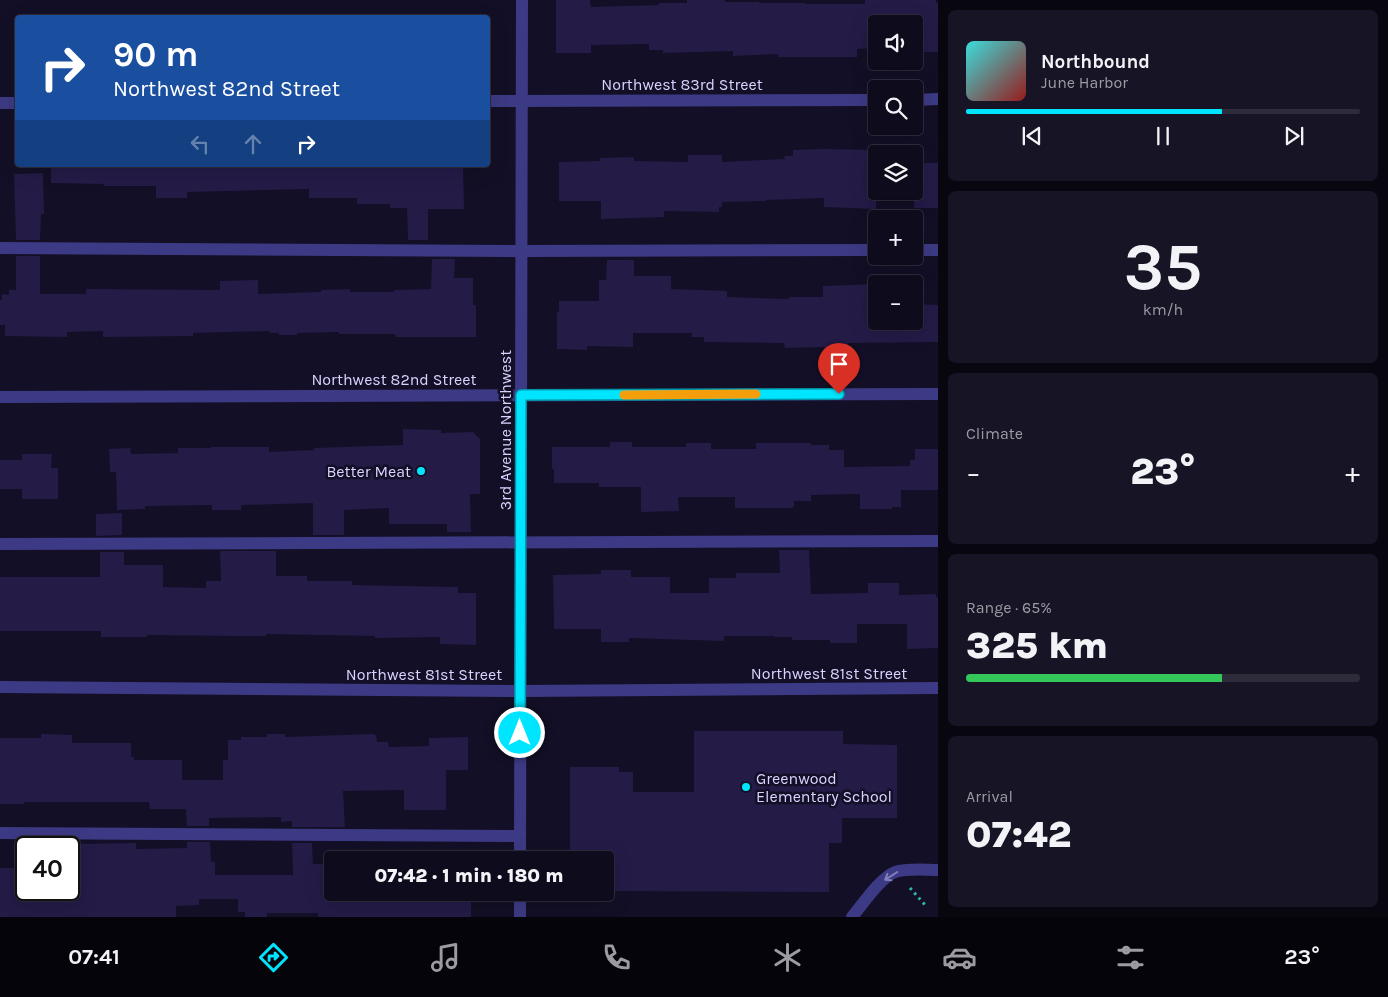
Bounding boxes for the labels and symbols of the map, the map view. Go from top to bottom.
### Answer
street label: Northwest 83rd Street [601,75,763,94]
pin [818,343,860,394]
street label: 3rd Avenue Northwest [496,350,515,510]
street label: Northwest 82nd Street [311,370,477,389]
place label: Better Meat [326,462,411,481]
marker: Better Meat [415,465,427,477]
street label: Northwest 81st Street [751,664,907,683]
street label: Northwest 81st Street [346,665,502,684]
position arrow [493,706,545,758]
place label: Greenwood Elementary School [756,769,892,806]
marker: Greenwood Elementary School [740,781,752,793]
speed limit sign: 40 [15,836,80,901]
one-way arrow [884,871,898,882]

